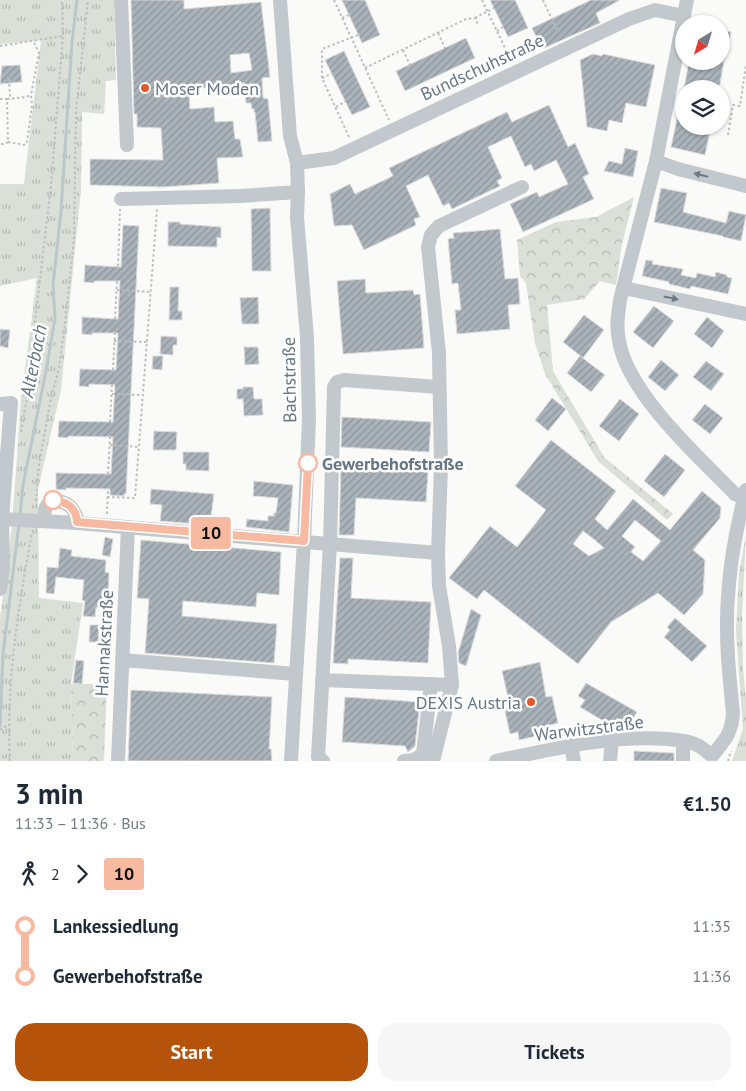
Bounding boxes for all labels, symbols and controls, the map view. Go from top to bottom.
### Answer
north arrow [675,15,730,70]
map controls [675,15,730,135]
street label: Bundschuhstraße [417,28,547,106]
place label: Moser Moden [155,77,259,100]
button: layers [675,80,730,135]
marker: Moser Moden [139,82,151,94]
one-way arrow [693,171,708,179]
one-way arrow [664,294,679,302]
water label: Alterbach [14,322,52,401]
street label: Bachstraße [277,337,301,423]
place label: Gewerbehofstraße [322,452,464,475]
marker: Gewerbehofstraße [298,453,318,473]
unlabelled marker [43,490,63,510]
line badge: 10 [188,517,234,549]
text: 10 [201,521,221,544]
street label: Hannakstraße [90,589,118,697]
place label: DEXIS Austria [416,691,521,714]
marker: DEXIS Austria [525,696,537,708]
street label: Warwitzstraße [533,710,645,746]
text: 3 min [15,775,83,812]
text: €1.50 [683,792,731,816]
text: 11:33 – 11:36 · Bus [15,813,146,833]
icon: walk [15,860,43,888]
icon: forward [68,860,96,888]
text: 10 [114,862,134,885]
text: 2 [51,864,60,884]
text: Lankessiedlung [53,914,179,938]
text: 11:35 [693,916,731,936]
text: Gewerbehofstraße [53,964,203,988]
text: 11:36 [693,966,731,986]
button: Start [15,1023,368,1081]
button: Tickets [378,1023,731,1081]

